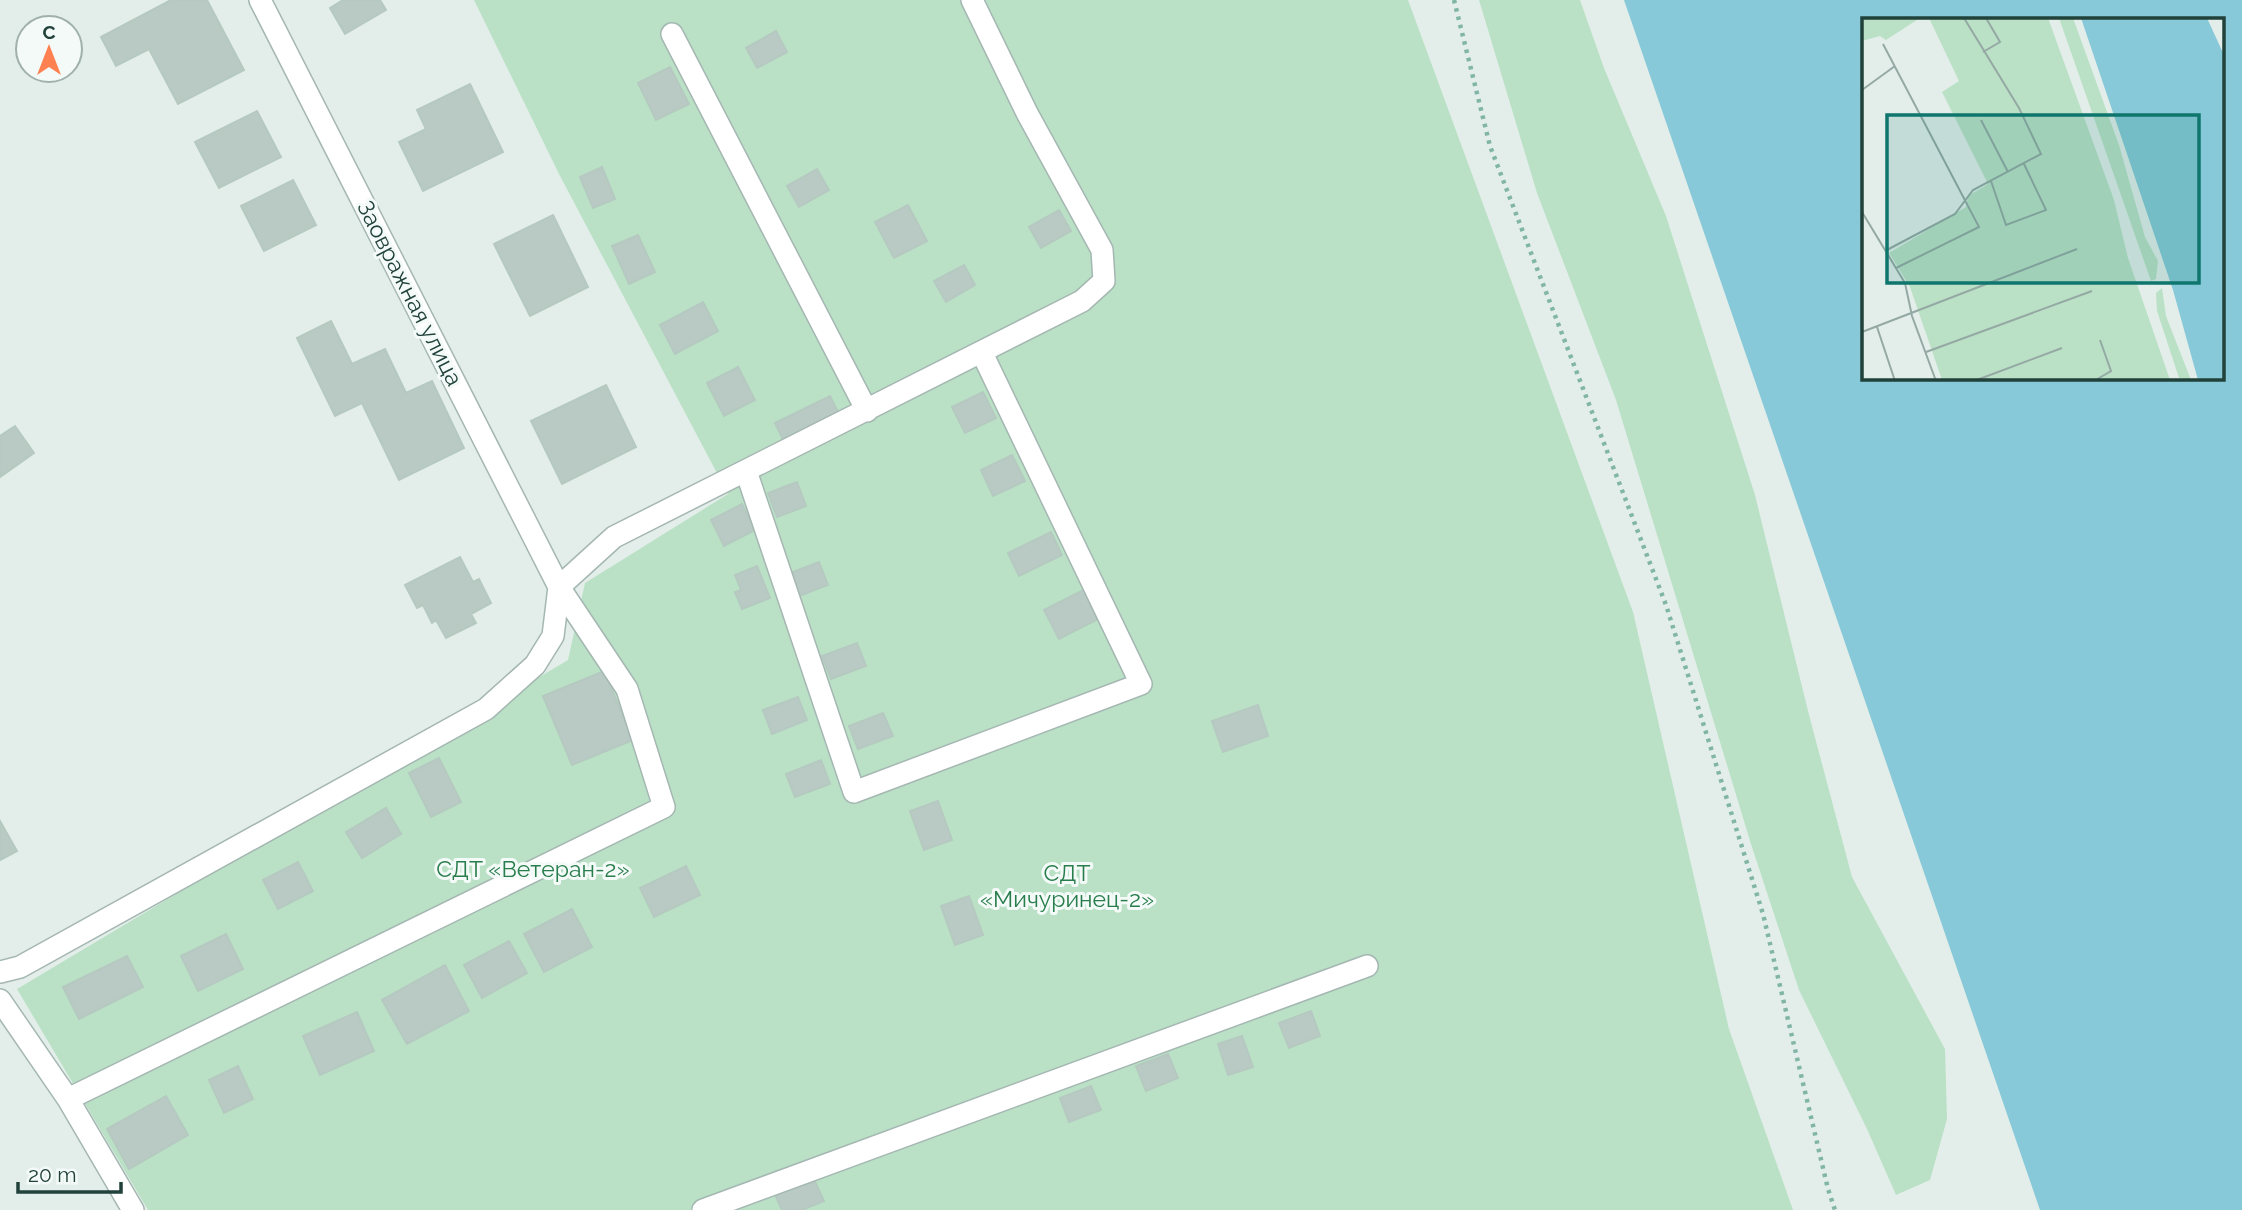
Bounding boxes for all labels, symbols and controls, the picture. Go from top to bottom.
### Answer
north arrow [14,14,84,84]
inset map [1862,18,2224,380]
text: С [42,21,56,43]
street label: Заовражная улица [352,196,469,390]
park label: СДТ «Ветеран-2» [436,855,630,882]
park label: СДТ «Мичуринец-2» [980,859,1154,912]
scale bar [18,1150,121,1194]
text: 20 m [28,1162,76,1187]

